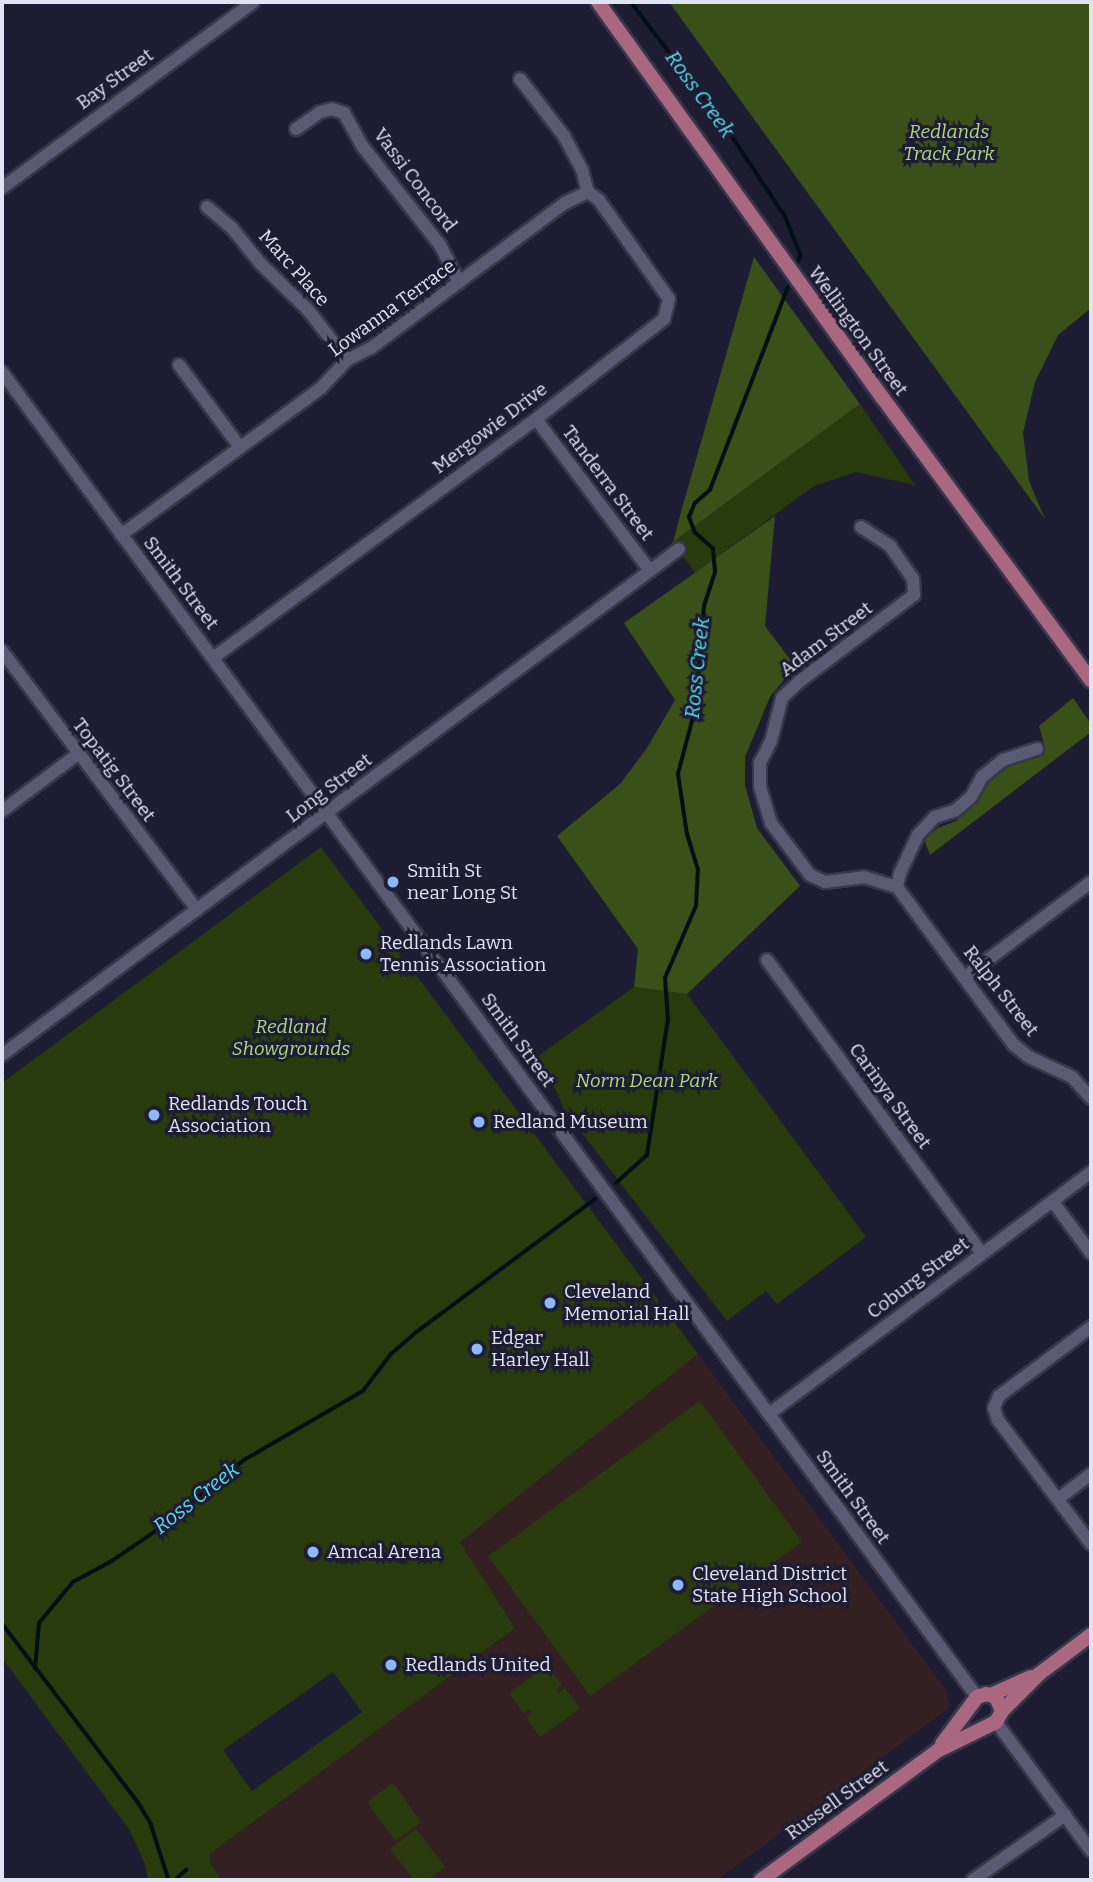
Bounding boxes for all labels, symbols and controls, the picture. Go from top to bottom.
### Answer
street label: Bay Street [72,44,158,114]
water label: Ross Creek [660,45,740,143]
park label: Redlands Track Park [903,121,995,165]
street label: Vassi Concord [369,124,461,236]
street label: Marc Place [254,225,334,311]
street label: Lowanna Terrace [324,254,460,362]
street label: Wellington Street [803,262,913,400]
street label: Mergowie Drive [428,377,552,479]
street label: Tanderra Street [557,421,659,545]
street label: Smith Street [139,532,223,634]
street label: Adam Street [775,597,877,681]
water label: Ross Creek [679,616,715,720]
street label: Topatig Street [68,714,160,826]
street label: Long Street [282,748,376,828]
place label: Smith St near Long St [407,860,518,904]
marker: Smith St near Long St [385,874,401,890]
place label: Redlands Lawn Tennis Association [380,932,546,976]
street label: Ralph Street [959,941,1043,1041]
marker: Redlands Lawn Tennis Association [358,946,374,962]
street label: Smith Street [476,989,560,1091]
park label: Redland Showgrounds [232,1016,350,1060]
street label: Carinya Street [844,1039,936,1153]
park label: Norm Dean Park [576,1070,718,1092]
place label: Redlands Touch Association [168,1093,308,1137]
marker: Redlands Touch Association [146,1107,162,1123]
place label: Redland Museum [493,1111,648,1133]
marker: Redland Museum [471,1114,487,1130]
street label: Coburg Street [863,1232,973,1324]
place label: Cleveland Memorial Hall [564,1281,689,1325]
marker: Cleveland Memorial Hall [542,1295,558,1311]
place label: Edgar Harley Hall [491,1327,590,1371]
marker: Edgar Harley Hall [469,1341,485,1357]
street label: Smith Street [811,1446,895,1548]
water label: Ross Creek [148,1457,244,1539]
place label: Amcal Arena [327,1541,441,1563]
marker: Amcal Arena [305,1544,321,1560]
place label: Cleveland District State High School [692,1563,848,1607]
marker: Cleveland District State High School [670,1577,686,1593]
place label: Redlands United [405,1654,551,1676]
marker: Redlands United [383,1657,399,1673]
street label: Russell Street [781,1755,893,1845]

